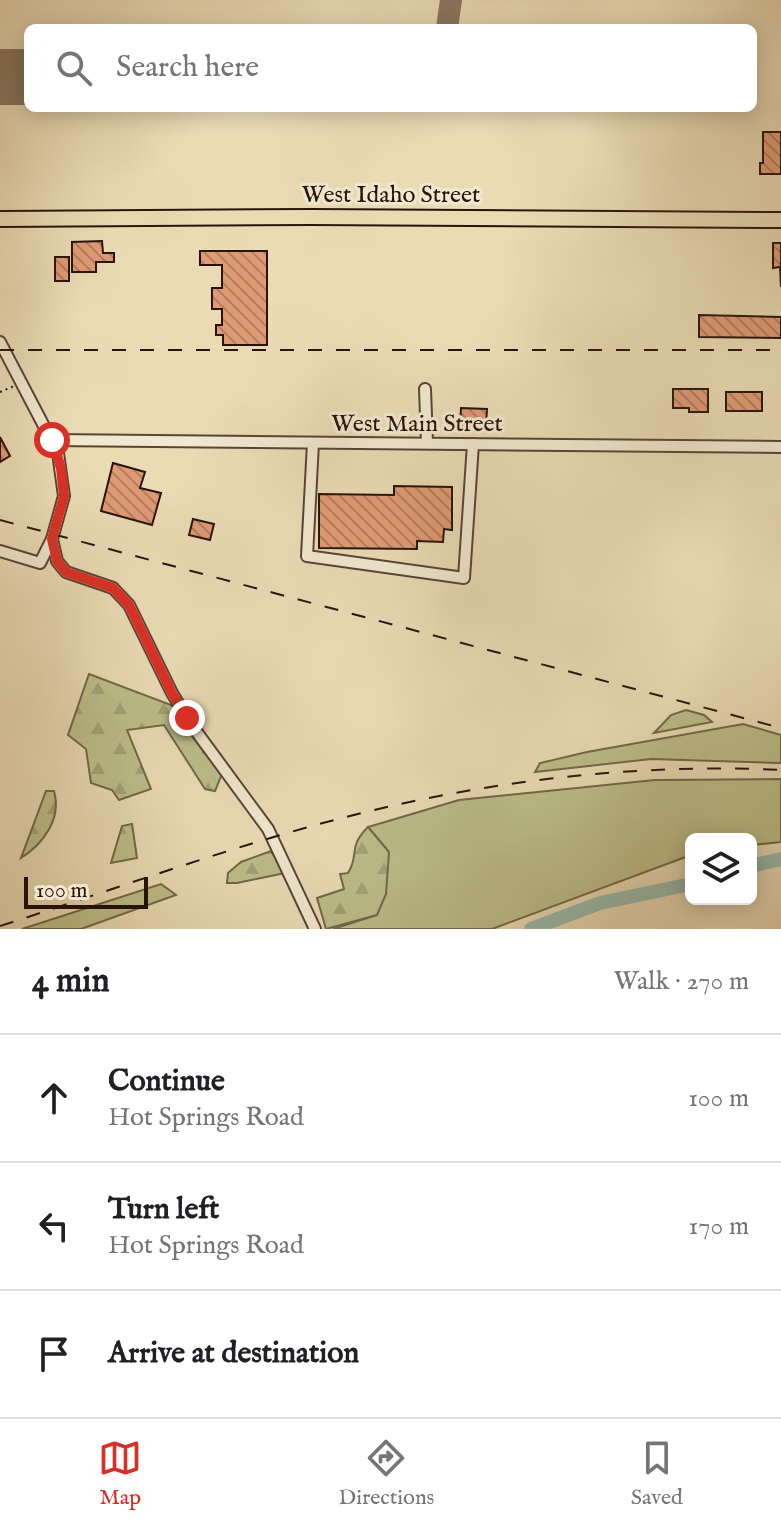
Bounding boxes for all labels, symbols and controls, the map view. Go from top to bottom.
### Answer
search box [24,24,757,112]
icon: search [52,46,96,90]
text: Search here [116,49,259,87]
street label: West Idaho Street [302,180,480,211]
street label: West Main Street [331,409,503,440]
route start [34,422,70,458]
route end [169,700,205,736]
map controls [685,833,757,905]
button: layers [685,833,757,905]
scale bar [24,873,148,909]
text: 100 m [36,877,88,905]
text: 4 min [32,960,110,1003]
text: Walk · 270 m [614,965,749,998]
text: Continue [108,1063,225,1101]
icon: ahead [32,1076,76,1120]
text: 100 m [688,1082,749,1115]
text: Hot Springs Road [108,1101,304,1134]
text: Turn left [108,1191,219,1229]
icon: left [32,1204,76,1248]
text: 170 m [689,1210,749,1243]
text: Hot Springs Road [108,1229,304,1262]
icon: arrive [32,1332,76,1376]
text: Arrive at destination [108,1335,359,1373]
tab: Map [98,1436,142,1512]
tab: Directions [339,1436,434,1512]
tab: Saved [631,1436,683,1512]

